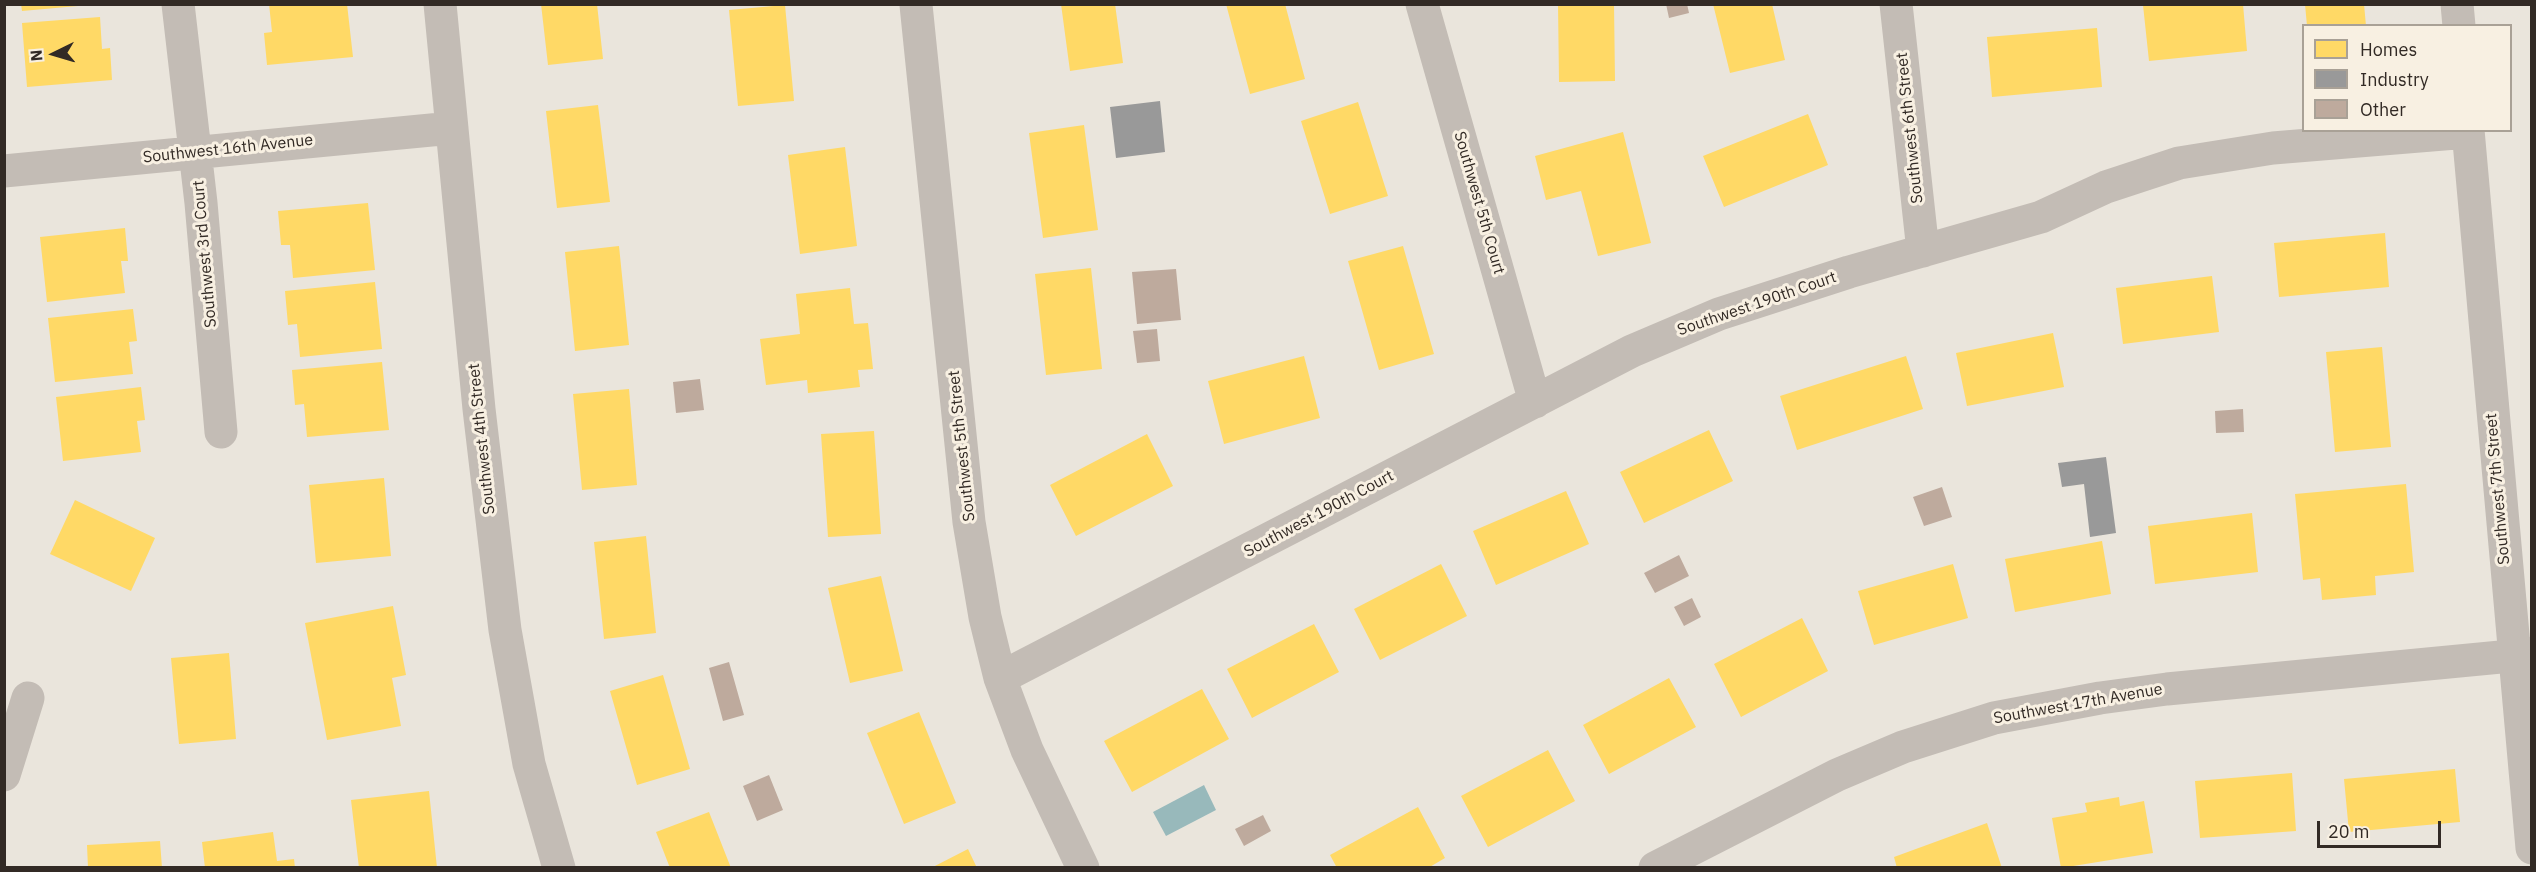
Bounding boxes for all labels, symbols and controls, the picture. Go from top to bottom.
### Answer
north arrow [24,24,84,84]
legend [2302,24,2512,132]
text: Homes [2360,38,2417,61]
text: N [26,49,47,62]
street label: Southwest 6th Street [1893,51,1927,205]
text: Industry [2360,68,2429,91]
text: Other [2360,98,2406,121]
street label: Southwest 5th Court [1449,129,1509,277]
street label: Southwest 16th Avenue [142,131,314,167]
street label: Southwest 3rd Court [189,179,221,329]
street label: Southwest 190th Court [1675,268,1839,340]
street label: Southwest 4th Street [465,362,499,516]
street label: Southwest 5th Street [945,369,979,523]
street label: Southwest 7th Street [2482,412,2514,566]
street label: Southwest 190th Court [1241,466,1397,562]
street label: Southwest 17th Avenue [1992,680,2164,728]
scale bar [2320,809,2444,847]
text: 20 m [2328,820,2370,843]

